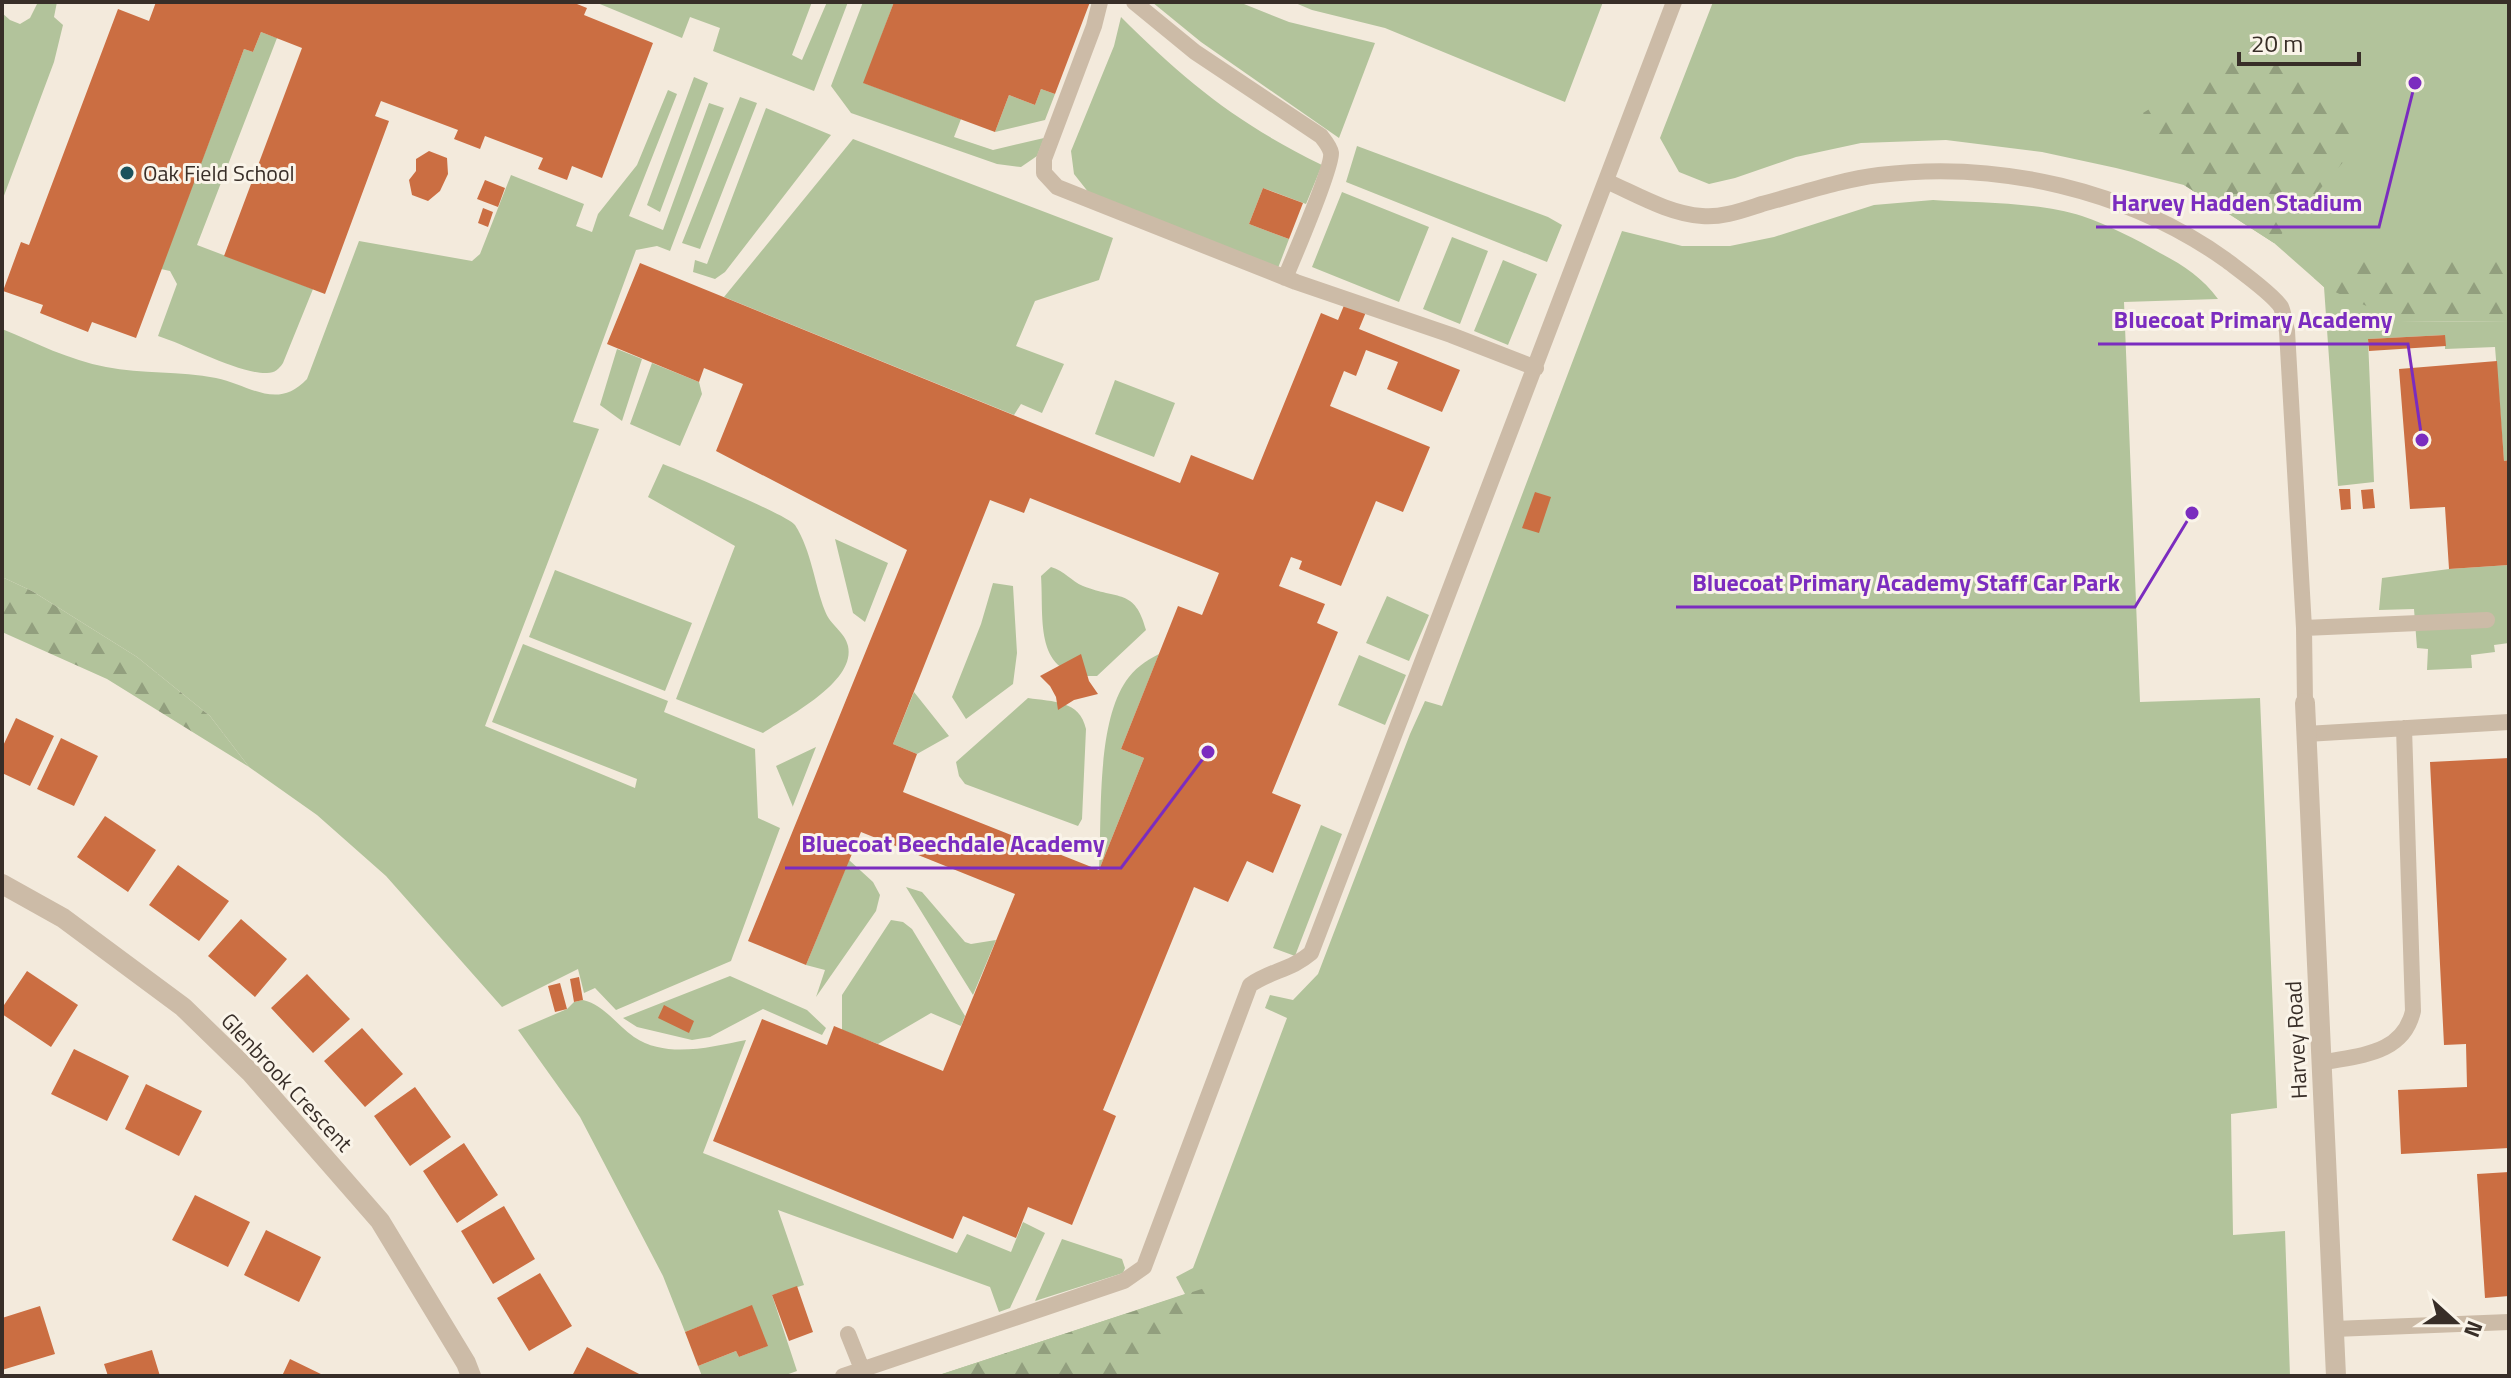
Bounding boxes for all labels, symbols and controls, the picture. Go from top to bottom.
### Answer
scale bar [2239,16,2359,66]
text: 20 m [2251,25,2303,61]
place label: Oak Field School [143,156,295,190]
marker: Oak Field School [118,164,136,182]
callout: Harvey Hadden Stadium [2096,179,2379,227]
text: Harvey Hadden Stadium [2112,184,2362,220]
callout: Bluecoat Primary Academy [2098,296,2408,344]
text: Bluecoat Primary Academy [2114,301,2392,337]
callout: Bluecoat Primary Academy Staff Car Park [1676,559,2135,607]
text: Bluecoat Primary Academy Staff Car Park [1692,564,2120,600]
callout: Bluecoat Beechdale Academy [785,820,1121,868]
text: Bluecoat Beechdale Academy [801,825,1105,861]
street label: Harvey Road [2276,980,2316,1100]
street label: Glenbrook Crescent [213,1005,361,1160]
north arrow [2415,1282,2495,1362]
text: N [2455,1316,2492,1342]

